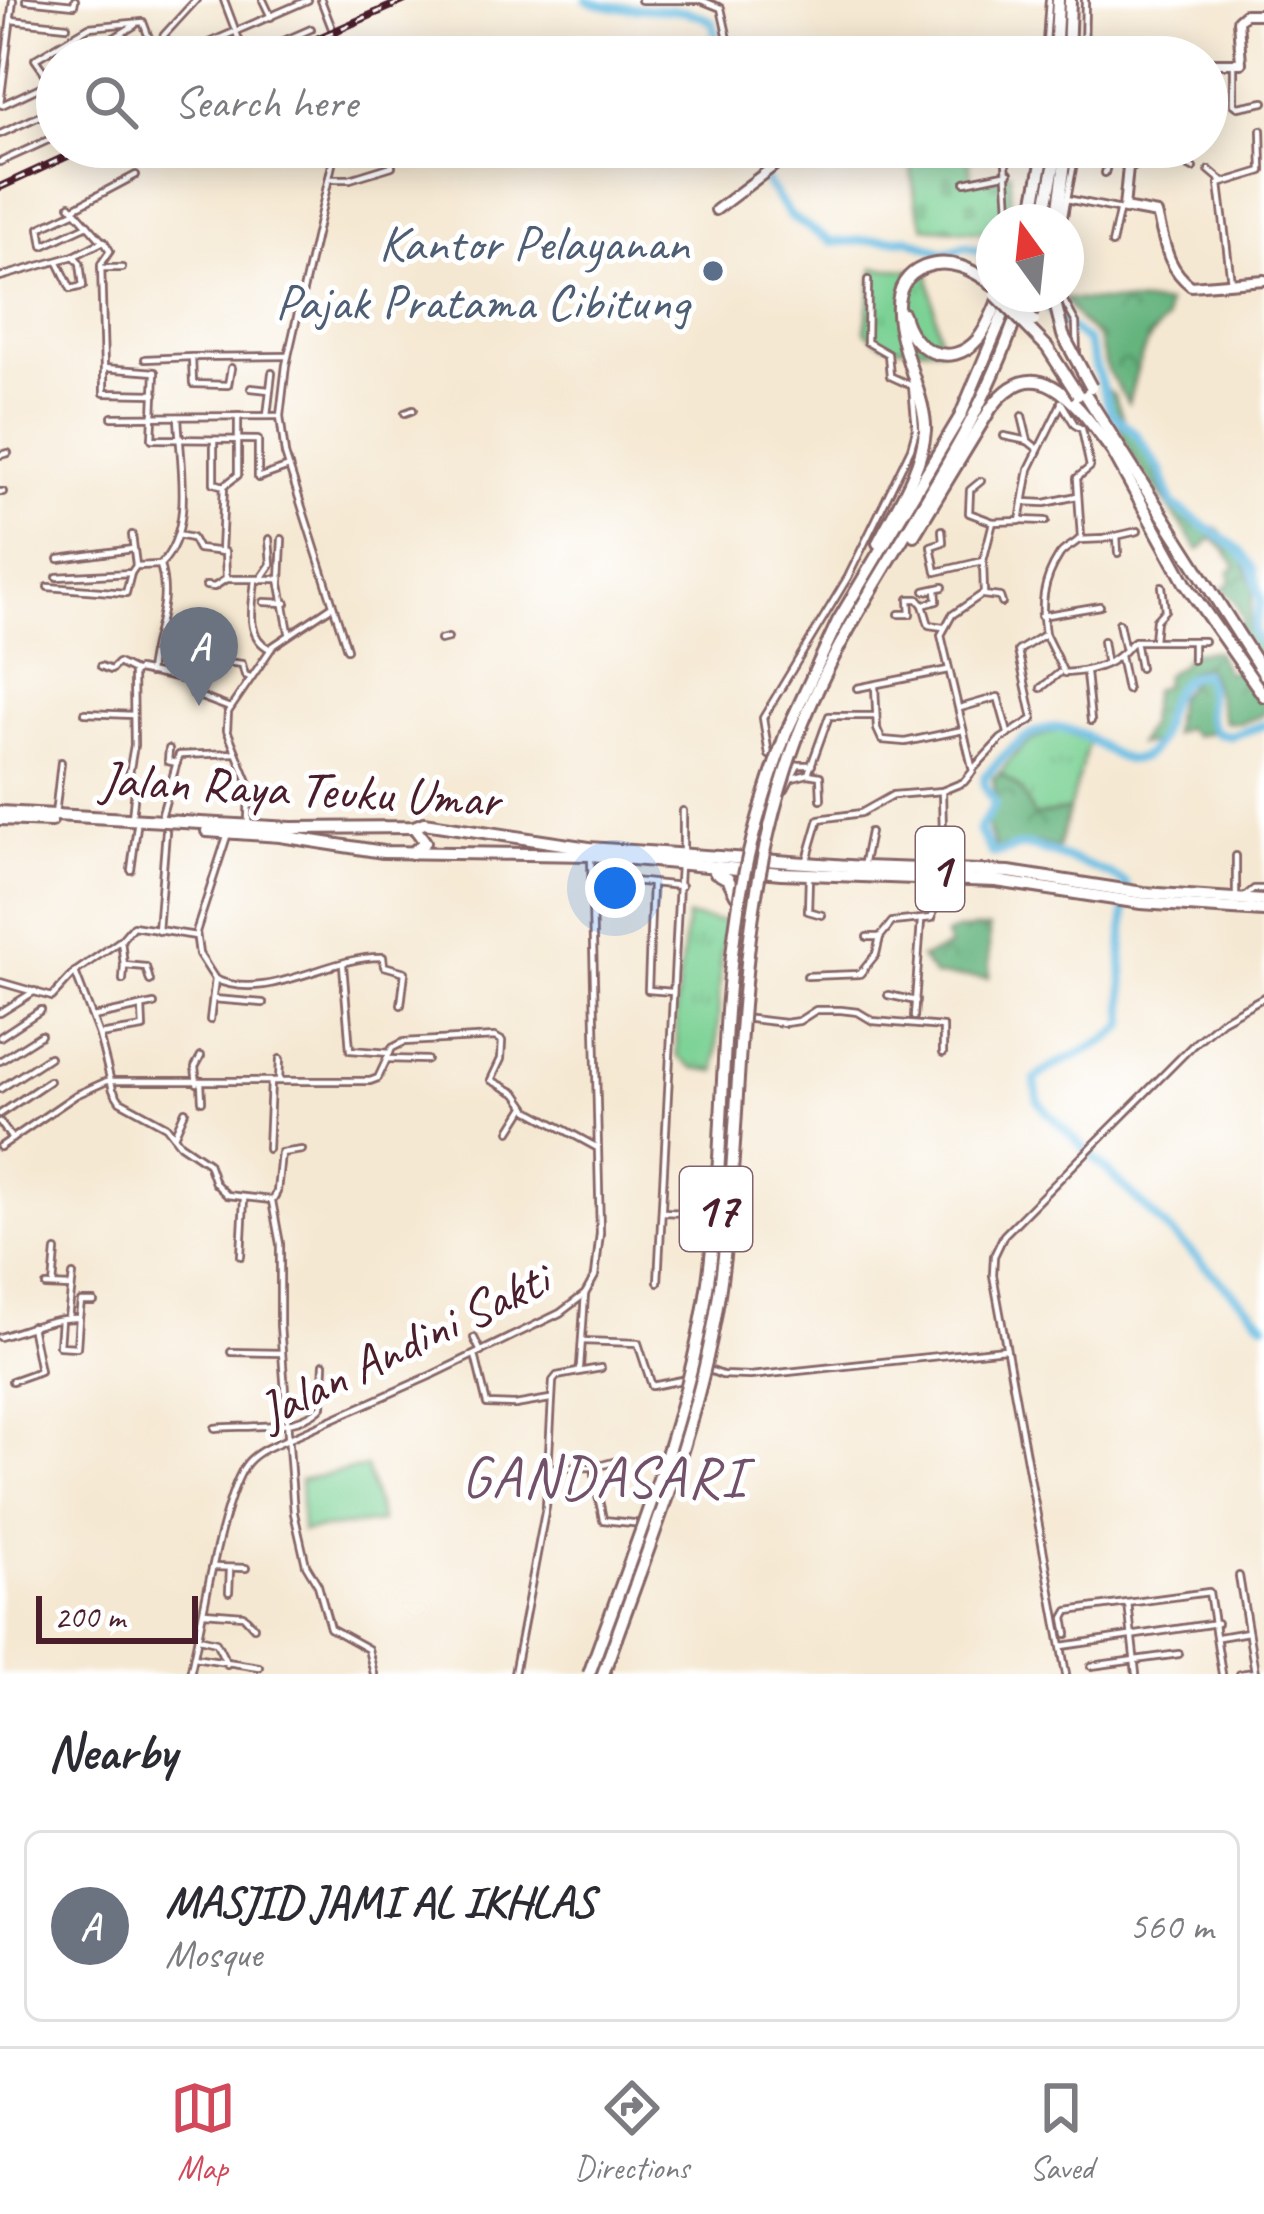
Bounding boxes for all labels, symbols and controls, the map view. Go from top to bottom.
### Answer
search box [36,36,1228,168]
icon: search [78,69,144,135]
text: Search here [174,74,357,131]
north arrow [976,204,1084,312]
place label: Kantor Pelayanan Pajak Pratama Cibitung [275,211,692,334]
marker: Kantor Pelayanan Pajak Pratama Cibitung [700,258,726,284]
pin: A [160,607,238,706]
street label: Jalan Raya Teuku Umar [95,746,505,832]
road number: 1 [916,827,964,911]
your location [585,858,645,918]
road number: 17 [680,1167,752,1251]
street label: Jalan Andini Sakti [245,1244,565,1444]
district label: GANDASARI [461,1441,756,1513]
scale bar [36,1590,198,1643]
text: 200 m [54,1596,125,1638]
text: Nearby [48,1720,176,1784]
text: MASJID JAMI AL IKHLAS [165,1873,594,1930]
text: A [80,1902,100,1951]
text: 560 m [1129,1902,1213,1951]
text: Mosque [165,1930,262,1979]
tab: Map [170,2075,236,2189]
tab: Directions [575,2075,689,2189]
tab: Saved [1028,2075,1094,2189]

